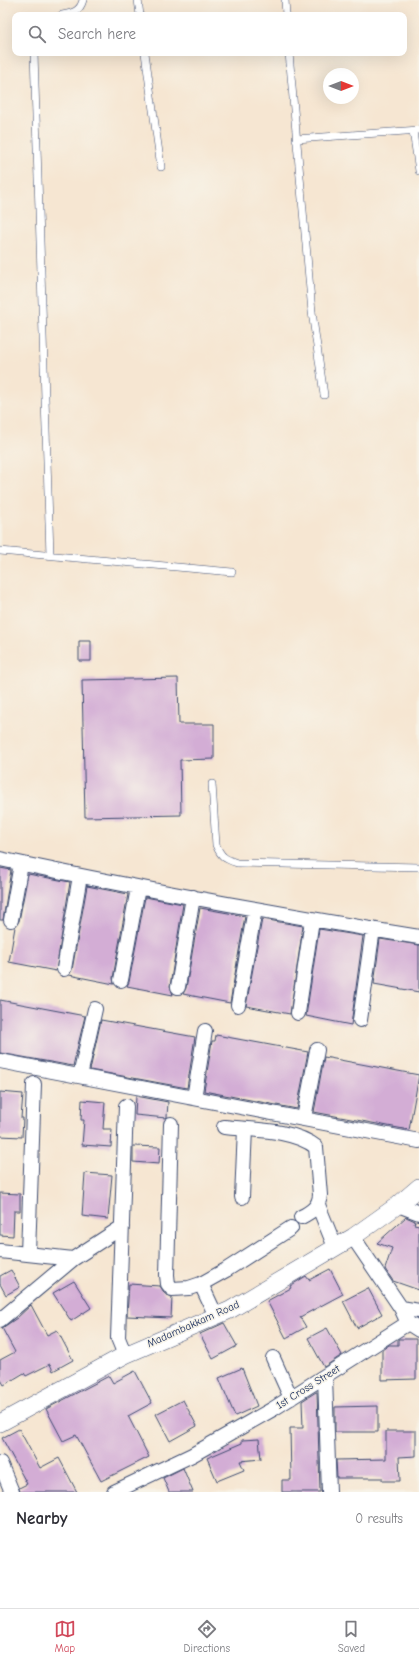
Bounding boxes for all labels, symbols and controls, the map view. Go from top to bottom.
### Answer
search box [12,12,407,56]
icon: search [26,23,48,45]
text: Search here [58,25,136,43]
north arrow [323,68,359,104]
street label: Madambakkam Road [145,1298,241,1350]
street label: 1st Cross Street [274,1362,343,1412]
text: Nearby [16,1509,67,1528]
text: 0 results [355,1511,403,1526]
tab: Map [54,1618,76,1655]
tab: Directions [184,1618,230,1655]
tab: Saved [338,1618,365,1655]

